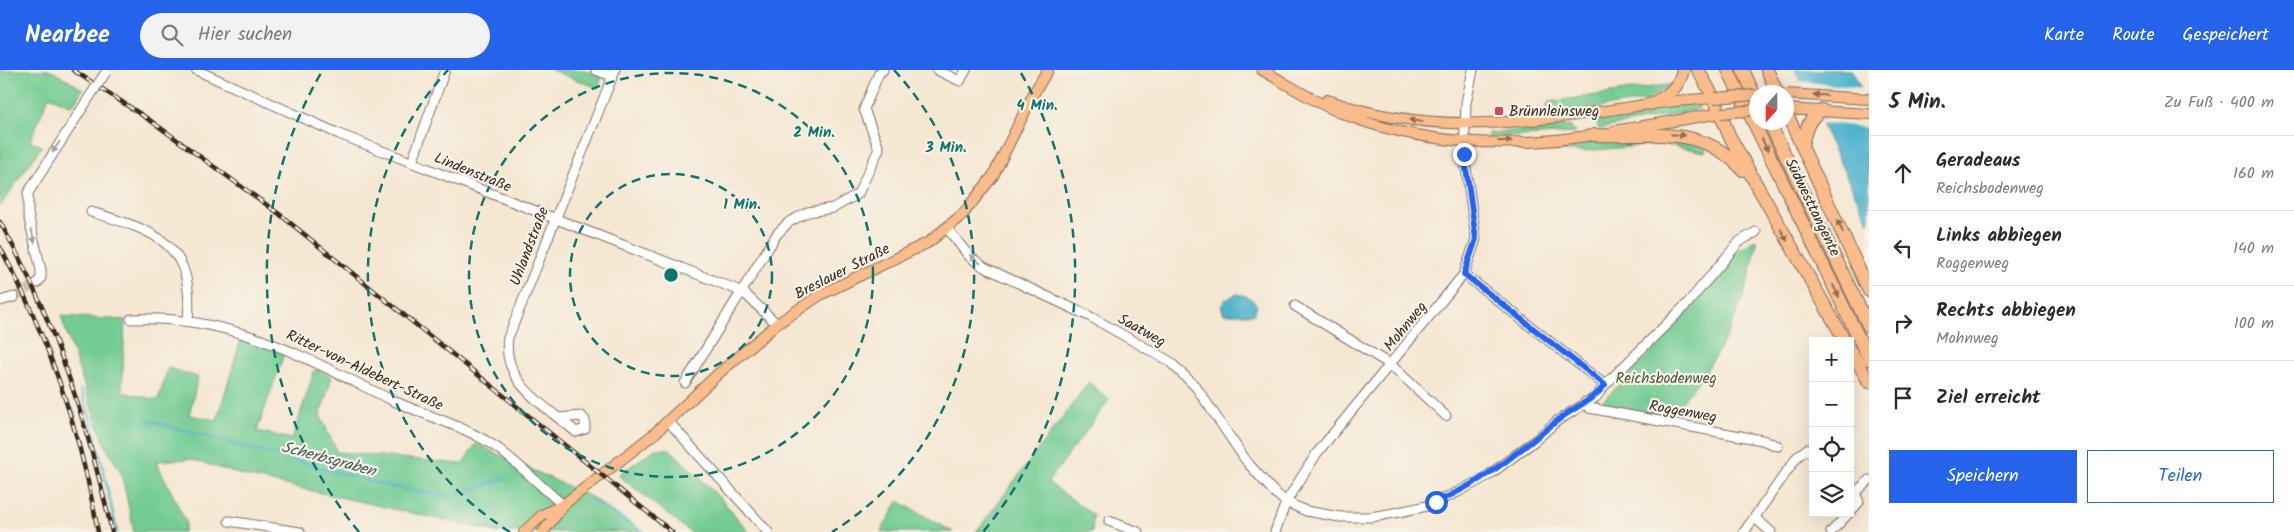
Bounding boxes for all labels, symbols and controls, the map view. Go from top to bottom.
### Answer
search box [140,13,490,58]
text: Nearbee [25,16,110,55]
text: Hier suchen [198,20,292,50]
icon: search [158,21,186,49]
text: Karte [2044,21,2084,50]
text: Route [2112,21,2155,50]
text: Gespeichert [2183,21,2269,50]
north arrow [1749,85,1794,130]
text: 5 Min. [1889,86,1946,119]
one-way arrow [1812,90,1828,98]
text: Zu Fuß · 400 m [2164,90,2274,115]
text: 4 Min. [1016,94,1058,118]
place label: Brünnleinsweg [1509,100,1599,124]
marker: Brünnleinsweg [1493,105,1505,117]
one-way arrow [1408,117,1424,125]
text: 2 Min. [793,121,835,145]
one-way arrow [1670,131,1686,139]
text: 3 Min. [924,136,967,160]
one-way arrow [1498,137,1514,145]
one-way arrow [1761,138,1769,152]
one-way arrow [51,140,61,153]
route end [1453,143,1476,166]
street label: Lindenstraße [430,146,515,199]
text: Geradeaus [1936,146,2021,176]
street label: Südwesttangente [1778,154,1846,261]
icon: ahead [1889,159,1917,187]
text: 160 m [2233,161,2274,186]
text: Reichsbodenweg [1936,176,2044,201]
text: 1 Min. [723,193,761,217]
street label: Uhlandstraße [504,203,556,289]
one-way arrow [1836,219,1845,234]
text: Links abbiegen [1936,221,2062,251]
one-way arrow [29,228,37,243]
one-way arrow [1780,228,1789,242]
icon: left [1889,234,1917,262]
text: 140 m [2233,236,2274,261]
street label: Breslauer Straße [790,237,895,306]
text: Roggenweg [1936,251,2009,276]
one-way arrow [969,254,982,265]
centre of rings [662,266,680,284]
one-way arrow [1832,284,1840,299]
street label: Mohnweg [1378,296,1434,357]
text: Rechts abbiegen [1936,296,2076,326]
street label: Saatweg [1113,308,1170,354]
icon: right [1889,309,1917,337]
text: 100 m [2234,311,2274,336]
street label: Ritter-von-Aldebert-Straße [282,324,447,418]
text: Mohnweg [1936,326,1999,351]
map controls [1809,337,1854,517]
button: + [1809,337,1854,382]
park label: Reichsbodenweg [1615,367,1717,391]
button: − [1809,382,1854,427]
text: Ziel erreicht [1936,383,2041,413]
icon: arrive [1889,384,1917,412]
street label: Roggenweg [1647,394,1719,430]
button: locate [1809,427,1854,472]
water label: Scherbsgraben [279,435,380,484]
button: Speichern [1889,450,2077,503]
button: Teilen [2087,450,2274,503]
button: layers [1809,472,1854,517]
route start [1425,491,1448,514]

